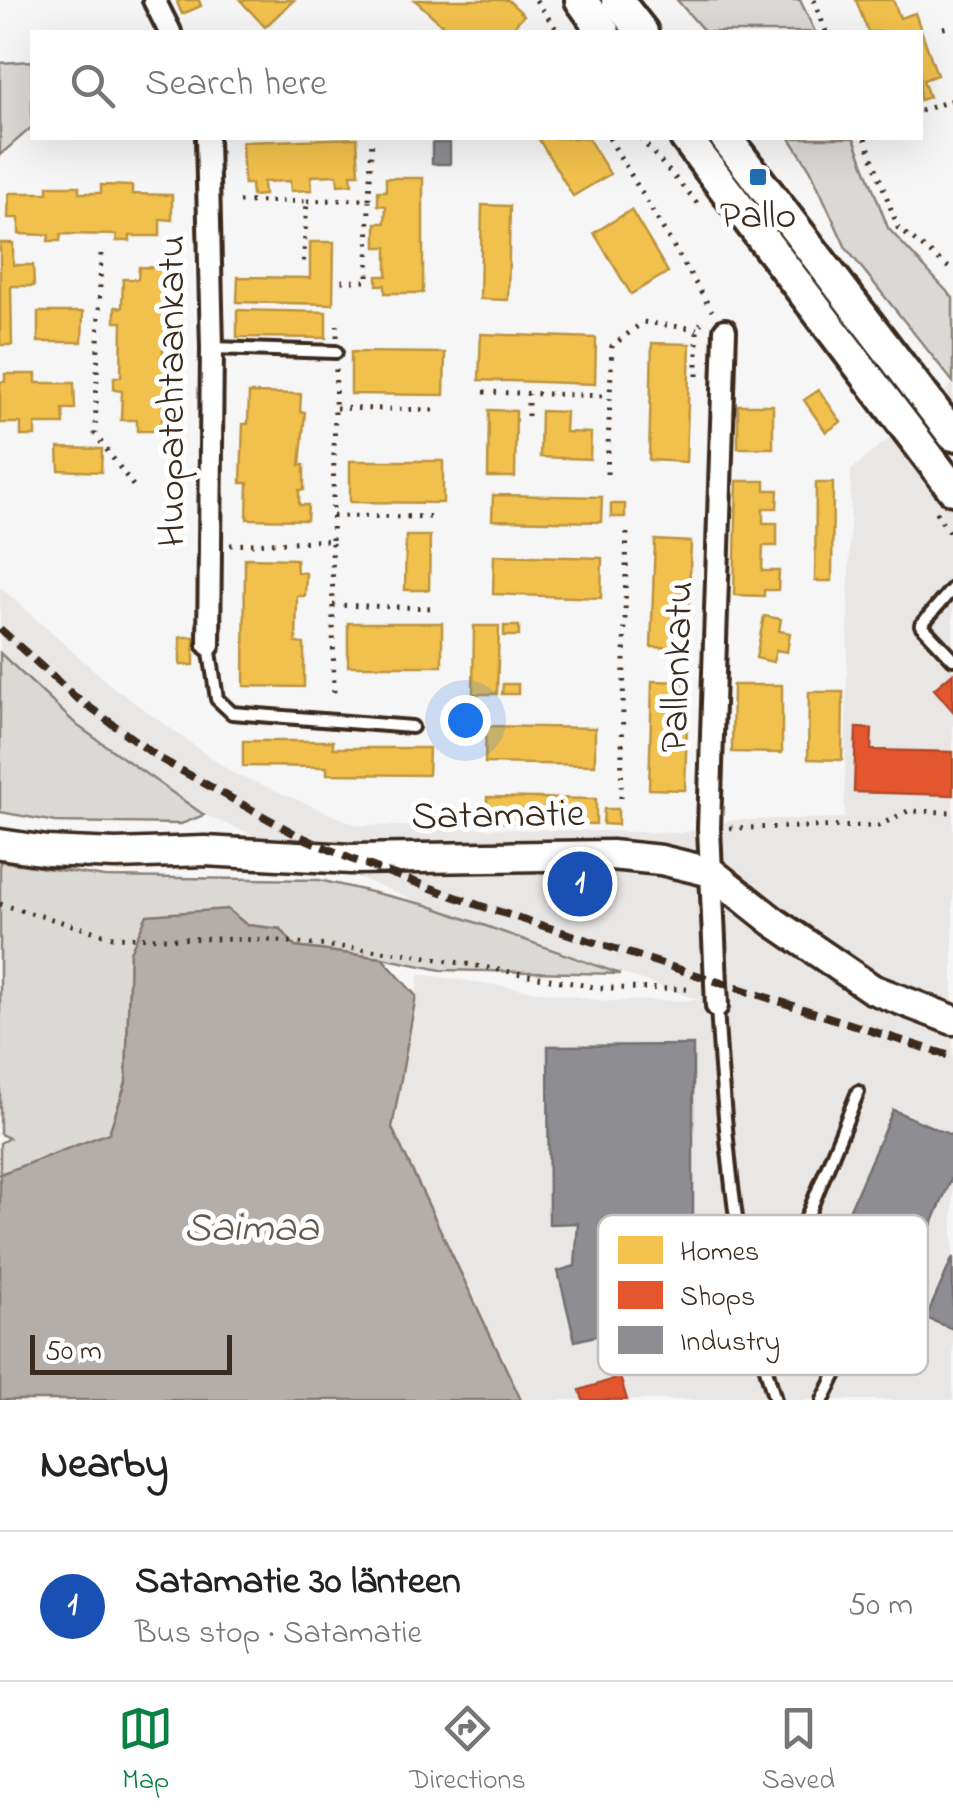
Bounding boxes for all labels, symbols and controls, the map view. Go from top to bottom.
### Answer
search box [30,30,923,140]
text: Search here [145,57,327,113]
icon: search [65,58,120,113]
marker: Pallo [747,166,769,188]
place label: Pallo [720,188,796,247]
street label: Huopatehtaankatu [144,235,203,547]
street label: Pallonkatu [647,580,711,754]
your location [440,695,491,746]
street label: Satamatie [411,786,585,848]
pin: 1 [548,846,612,922]
water label: Saimaa [183,1199,320,1260]
legend [598,1215,928,1375]
text: Homes [680,1233,759,1274]
text: Shops [680,1278,755,1319]
text: Industry [680,1323,780,1364]
scale bar [30,1330,232,1374]
text: 50 m [45,1332,102,1373]
text: Nearby [40,1435,168,1496]
text: Satamatie 30 länteen [135,1555,461,1611]
text: 1 [67,1583,78,1630]
text: 50 m [848,1583,913,1630]
text: Bus stop · Satamatie [135,1611,422,1658]
tab: Map [118,1701,173,1802]
tab: Directions [409,1701,526,1802]
tab: Saved [762,1701,835,1802]

